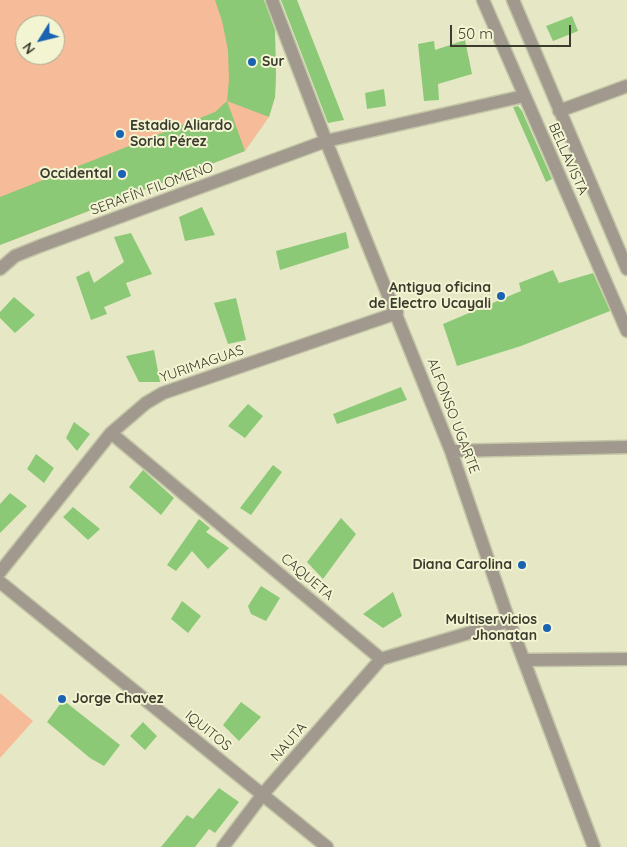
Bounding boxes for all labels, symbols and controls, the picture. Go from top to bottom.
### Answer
north arrow [15,15,65,65]
scale bar [452,15,573,47]
text: 50 m [458,24,493,43]
text: N [18,39,39,58]
place label: Sur [262,54,285,70]
marker: Sur [246,56,258,68]
place label: Estadio Aliardo Soria Pérez [130,118,232,150]
street label: BELLAVISTA [545,120,591,198]
marker: Estadio Aliardo Soria Pérez [114,128,126,140]
street label: SERAFÍN FILOMENO [88,159,216,219]
place label: Occidental [40,166,112,182]
marker: Occidental [116,168,128,180]
place label: Antigua oficina de Electro Ucayali [369,280,491,312]
marker: Antigua oficina de Electro Ucayali [495,290,507,302]
street label: YURIMAGUAS [158,342,246,386]
street label: ALFONSO UGARTE [423,356,483,476]
street label: CAQUETA [277,550,337,604]
place label: Diana Carolina [413,557,512,573]
marker: Diana Carolina [516,559,528,571]
place label: Multiservicios Jhonatan [446,612,537,644]
marker: Multiservicios Jhonatan [541,622,553,634]
place label: Jorge Chavez [72,691,164,707]
marker: Jorge Chavez [56,693,68,705]
street label: IQUITOS [181,707,235,755]
street label: NAUTA [268,719,310,765]

